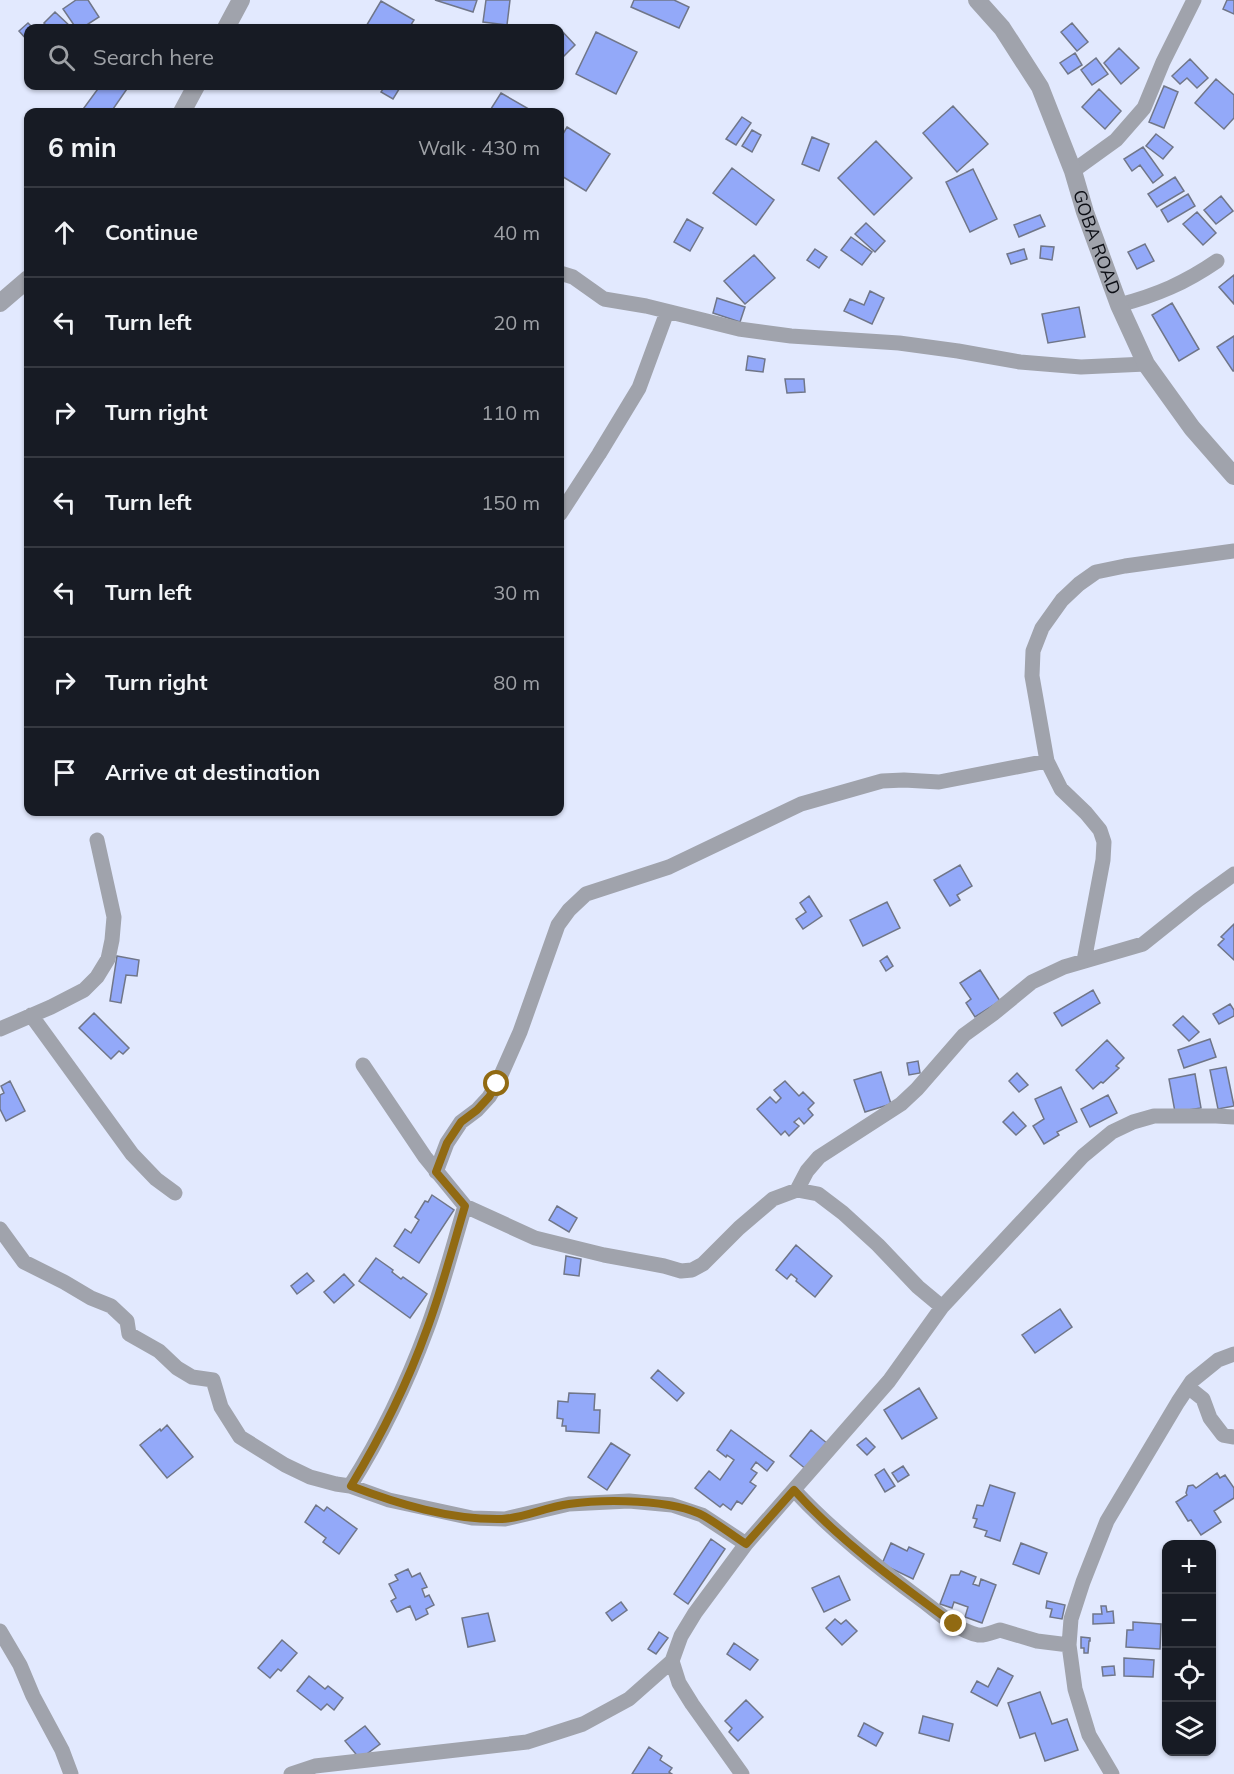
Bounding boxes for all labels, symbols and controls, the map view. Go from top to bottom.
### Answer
search box [24,24,564,90]
icon: search [45,41,78,74]
text: Search here [93,43,214,71]
text: 6 min [48,131,117,164]
text: Walk · 430 m [418,135,540,160]
street label: GOBA ROAD [1068,187,1126,298]
icon: ahead [48,216,81,249]
text: Continue [105,218,198,246]
text: 40 m [493,220,540,245]
icon: left [48,306,81,339]
text: Turn left [105,308,192,336]
text: 20 m [493,310,540,335]
icon: right [48,396,81,429]
text: Turn right [105,398,208,426]
text: 110 m [481,400,540,425]
icon: left [48,486,81,519]
text: Turn left [105,488,192,516]
text: 150 m [481,490,540,515]
icon: left [48,576,81,609]
text: Turn left [105,578,192,606]
text: 30 m [493,580,540,605]
icon: right [48,666,81,699]
text: Turn right [105,668,208,696]
text: 80 m [493,670,540,695]
icon: arrive [48,756,81,789]
text: Arrive at destination [105,758,320,786]
route start [483,1070,509,1096]
map controls [1162,1540,1216,1756]
button: + [1162,1540,1216,1594]
button: − [1162,1594,1216,1648]
route end [940,1610,966,1636]
button: locate [1162,1648,1216,1702]
button: layers [1162,1702,1216,1756]

